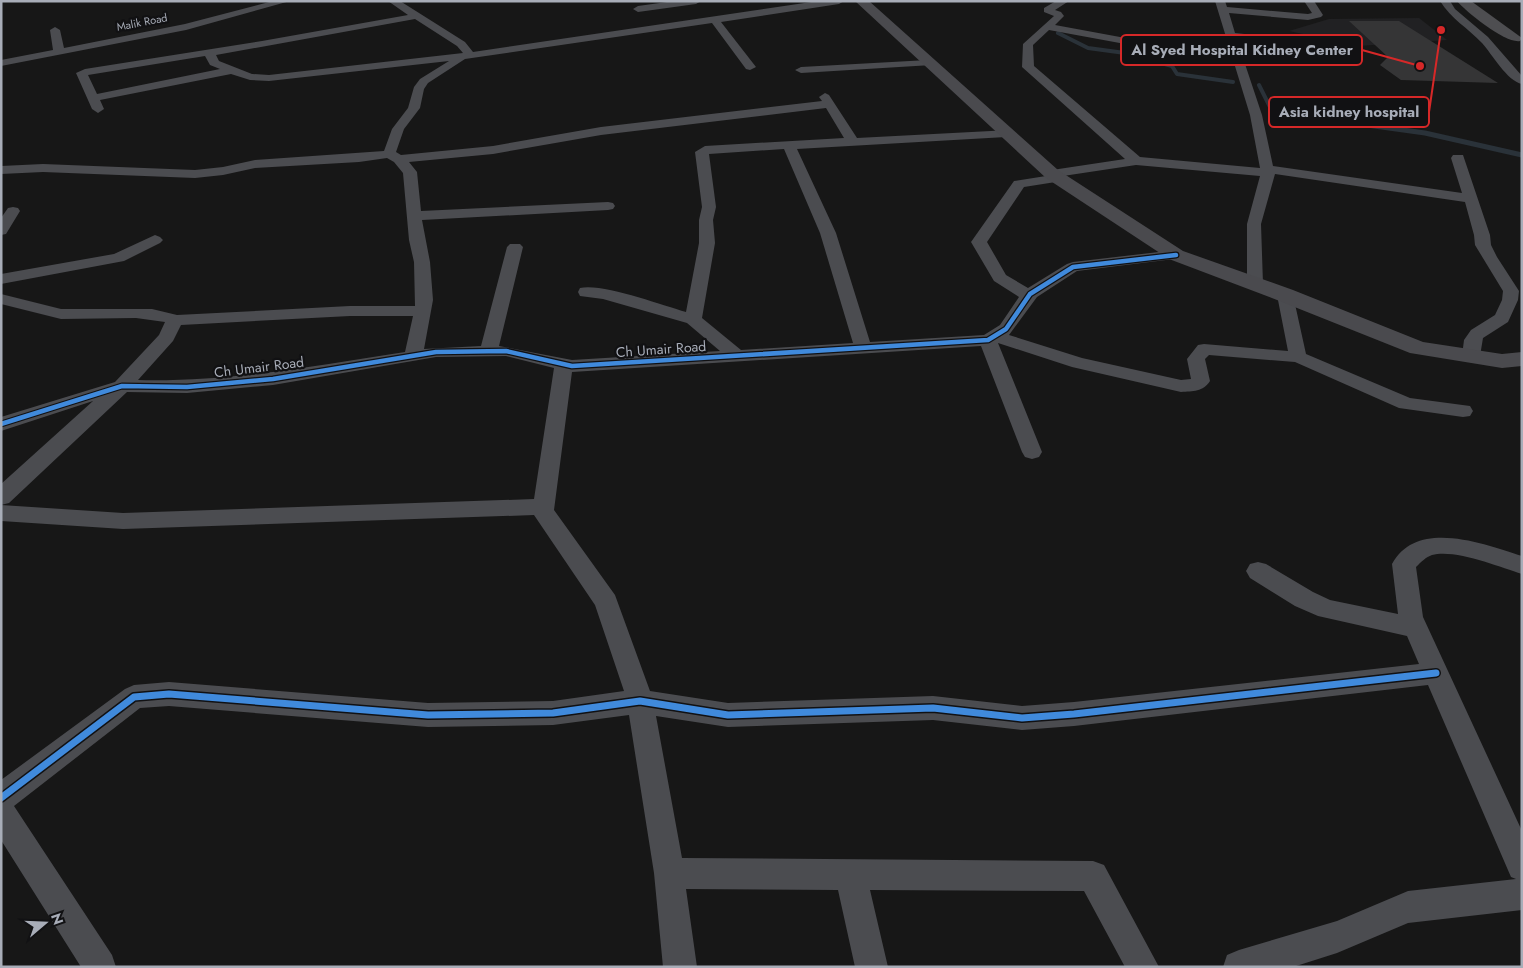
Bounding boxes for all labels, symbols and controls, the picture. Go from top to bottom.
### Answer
street label: Malik Road [115,9,169,35]
callout: Al Syed Hospital Kidney Center [1121,35,1362,65]
text: Al Syed Hospital Kidney Center [1130,39,1354,61]
callout: Asia kidney hospital [1269,97,1429,127]
text: Asia kidney hospital [1278,101,1419,123]
street label: Ch Umair Road [615,336,707,362]
street label: Ch Umair Road [213,352,305,382]
north arrow [20,898,70,948]
text: N [46,910,69,927]

